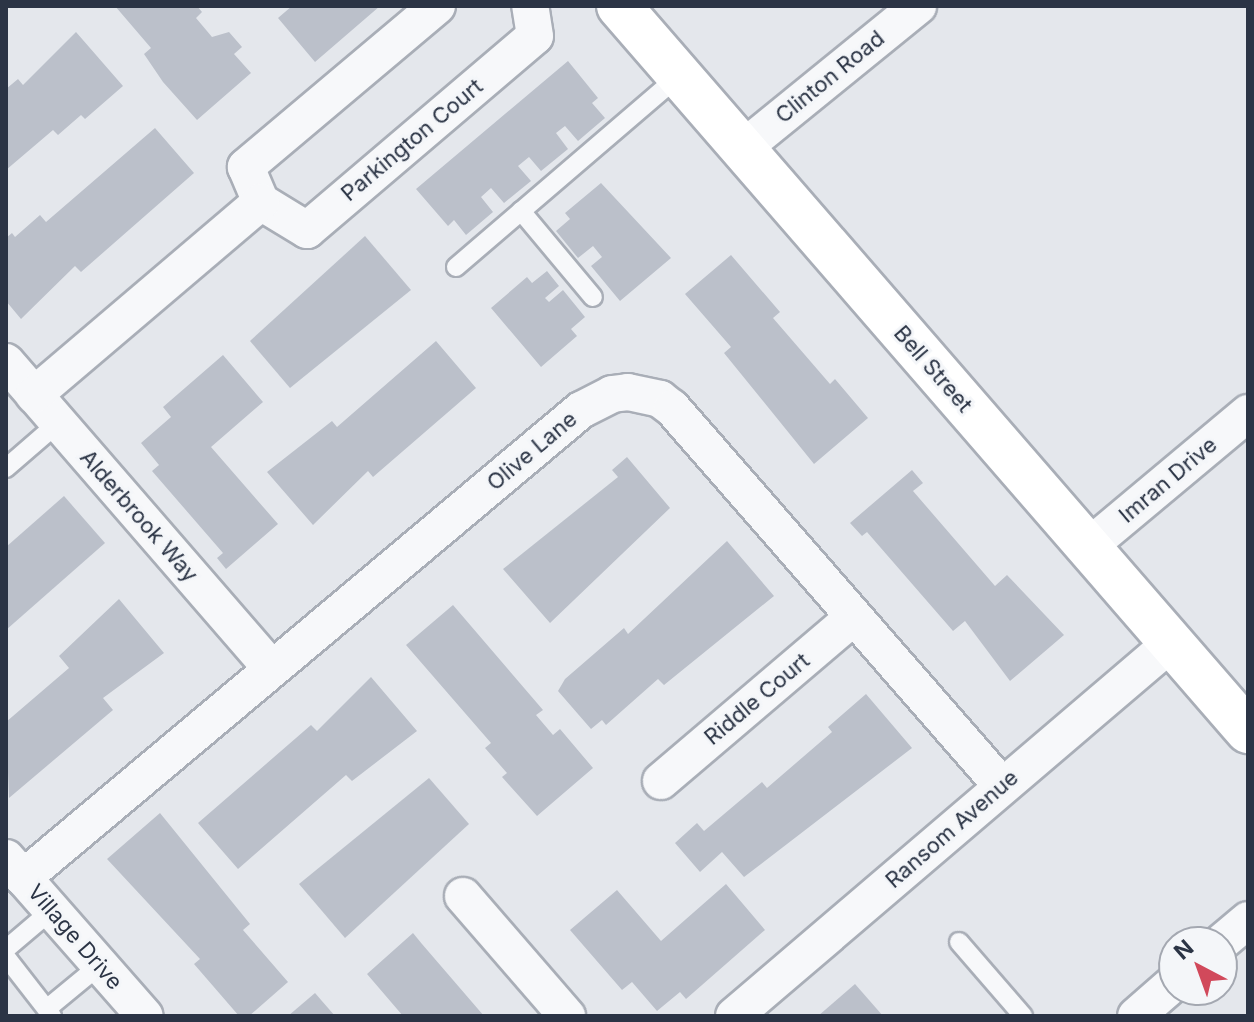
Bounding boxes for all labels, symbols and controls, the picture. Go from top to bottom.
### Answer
street label: Clinton Road [770,25,890,129]
street label: Parkington Court [336,73,488,207]
street label: Bell Street [888,320,978,418]
street label: Olive Lane [482,406,582,496]
street label: Imran Drive [1114,431,1222,529]
street label: Alderbrook Way [74,445,204,587]
street label: Riddle Court [699,647,815,751]
street label: Ransom Avenue [880,764,1024,894]
street label: Village Drive [22,879,128,995]
north arrow [1158,926,1238,1006]
text: N [1169,934,1198,965]

